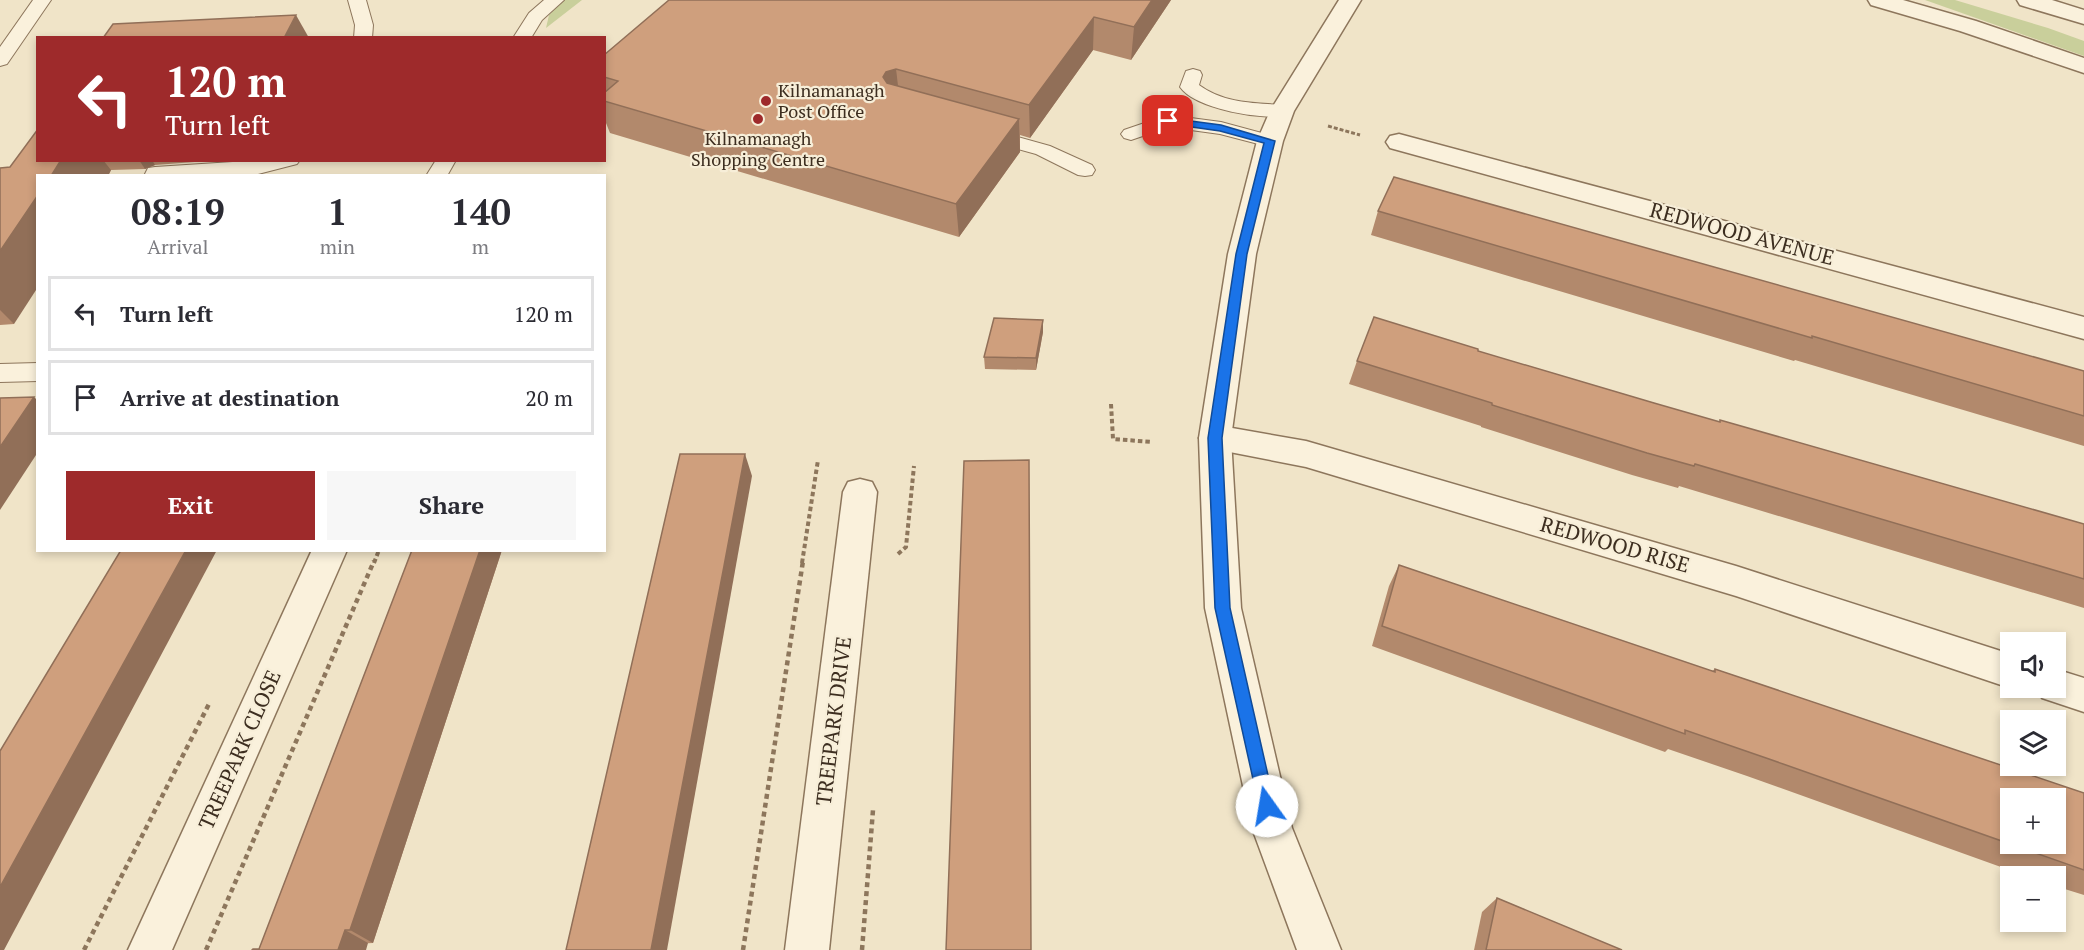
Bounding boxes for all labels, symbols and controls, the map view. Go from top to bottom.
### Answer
text: 120 m [165,53,286,109]
icon: left [66,60,144,138]
place label: Kilnamanagh Post Office [778,78,885,123]
marker: Kilnamanagh Post Office [759,94,773,108]
pin [1142,95,1193,146]
icon: arrive [1151,104,1184,137]
text: Turn left [165,107,270,143]
marker: Kilnamanagh Shopping Centre [751,112,765,126]
place label: Kilnamanagh Shopping Centre [691,126,825,171]
text: 08:19 [131,188,225,235]
text: 1 [327,188,348,235]
text: 140 [450,188,511,235]
street label: REDWOOD AVENUE [1647,195,1838,271]
text: Arrival [147,233,209,260]
text: min [320,233,355,260]
text: m [472,233,489,260]
icon: left [69,297,102,330]
text: Turn left [120,299,213,328]
text: 120 m [513,299,573,328]
icon: arrive [69,381,102,414]
text: Arrive at destination [120,383,339,412]
text: 20 m [525,383,573,412]
button: Exit [66,471,315,540]
button: Share [327,471,576,540]
street label: REDWOOD RISE [1537,509,1693,579]
map controls [2000,632,2066,932]
button: sound [2000,632,2066,698]
street label: TREEPARK DRIVE [809,635,857,807]
street label: TREEPARK CLOSE [191,665,287,834]
button: layers [2000,710,2066,776]
position arrow [1235,774,1299,838]
button: + [2000,788,2066,854]
button: − [2000,866,2066,932]

